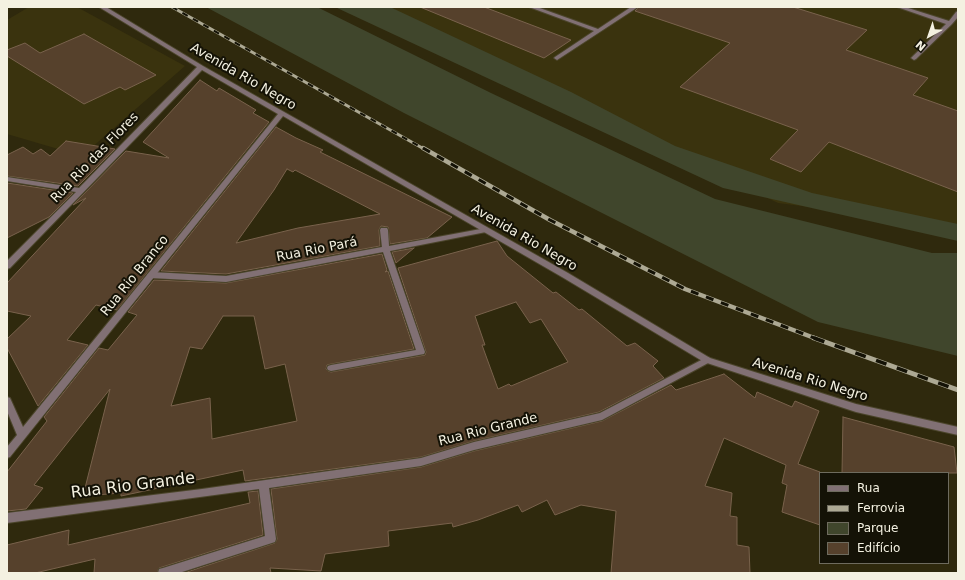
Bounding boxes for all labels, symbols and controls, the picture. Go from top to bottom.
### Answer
north arrow [909,16,949,56]
text: N [913,38,929,54]
street label: Avenida Rio Negro [187,40,299,114]
street label: Rua Rio das Flores [48,110,142,206]
street label: Avenida Rio Negro [468,201,580,275]
street label: Rua Rio Branco [98,233,172,319]
street label: Rua Rio Pará [275,235,359,265]
street label: Avenida Rio Negro [750,355,870,405]
street label: Rua Rio Grande [437,410,539,450]
street label: Rua Rio Grande [70,469,196,503]
legend [819,472,949,564]
text: Rua [857,481,880,495]
text: Ferrovia [857,501,905,515]
text: Parque [857,521,898,535]
text: Edifício [857,541,900,555]

